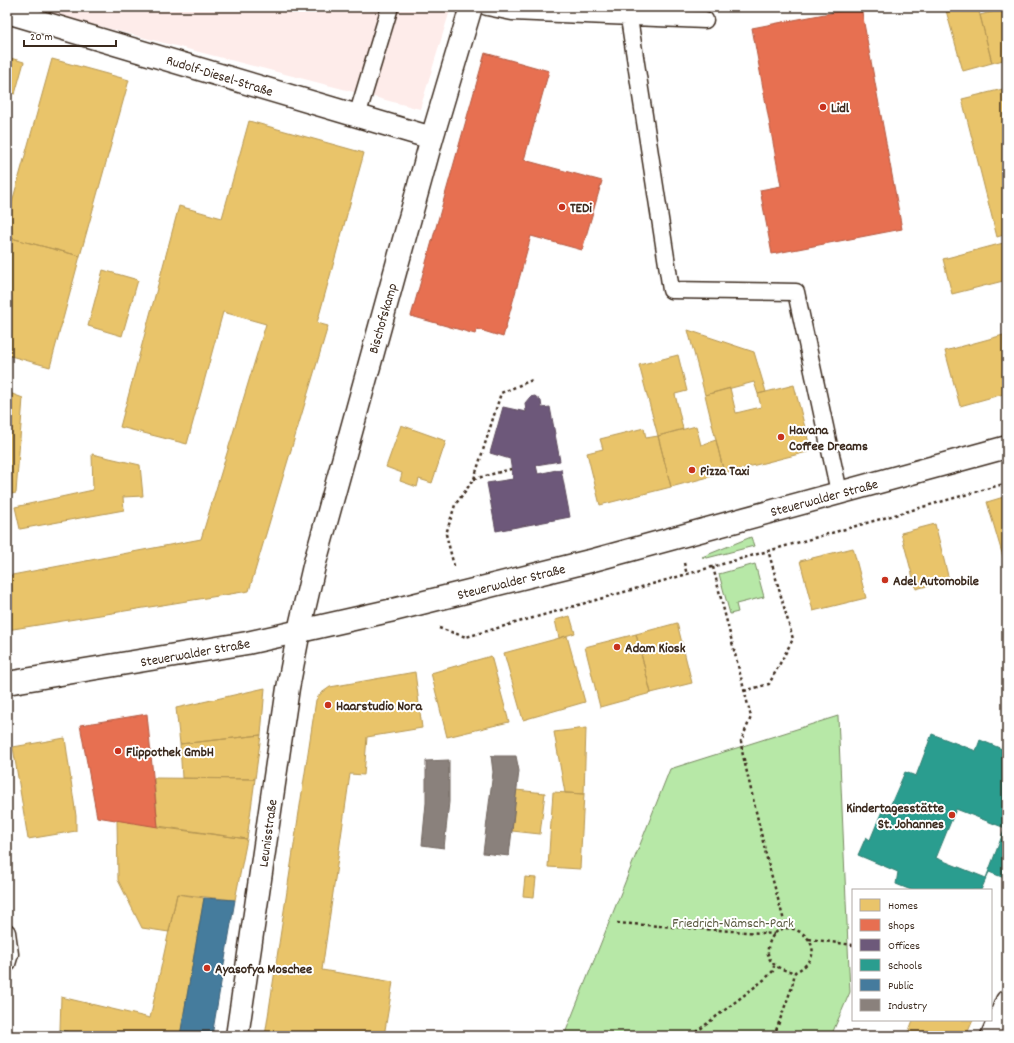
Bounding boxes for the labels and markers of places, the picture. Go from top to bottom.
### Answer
place label: Lidl [831,99,850,119]
marker: Lidl [818,102,828,112]
place label: TEDi [570,199,592,219]
marker: TEDi [557,202,567,212]
place label: Havana Coffee Dreams [789,421,868,457]
marker: Havana Coffee Dreams [776,432,786,442]
place label: Pizza Taxi [700,462,750,482]
marker: Pizza Taxi [687,465,697,475]
place label: Adel Automobile [893,572,979,592]
marker: Adel Automobile [880,575,890,585]
place label: Adam Kiosk [625,639,686,659]
marker: Adam Kiosk [612,642,622,652]
place label: Haarstudio Nora [336,697,423,717]
marker: Haarstudio Nora [323,700,333,710]
place label: Flippothek GmbH [126,743,214,763]
marker: Flippothek GmbH [113,746,123,756]
place label: Kindertagesstätte St. Johannes [846,799,944,835]
marker: Kindertagesstätte St. Johannes [947,810,957,820]
place label: Ayasofya Moschee [215,960,312,980]
marker: Ayasofya Moschee [202,963,212,973]

